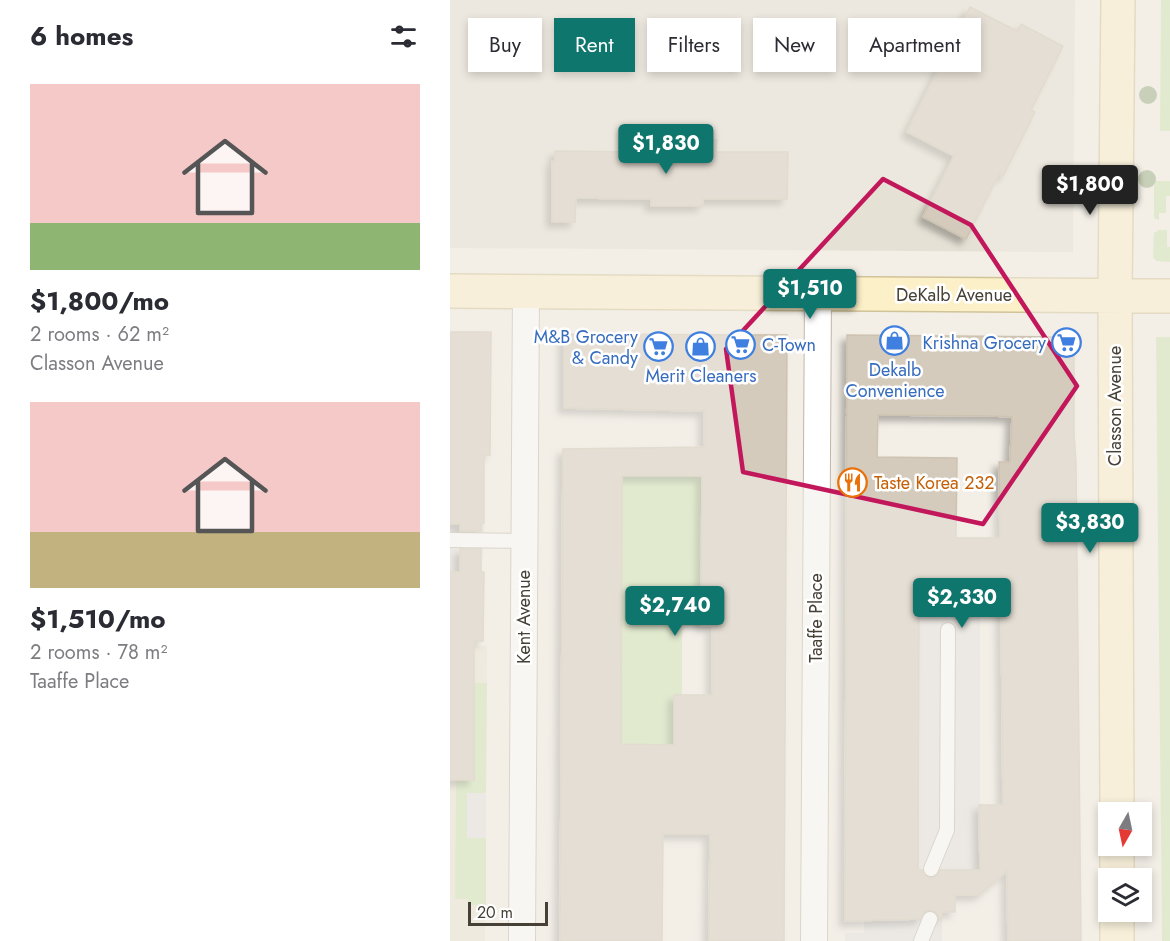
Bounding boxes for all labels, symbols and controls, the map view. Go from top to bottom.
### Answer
text: 6 homes [30,17,133,55]
chip: Buy [468,18,542,72]
chip: Rent [554,18,635,72]
chip: Filters [647,18,741,72]
chip: New [753,18,836,72]
chip: Apartment [848,18,981,72]
icon: filters [387,20,420,53]
icon: home [171,123,279,231]
pin: $1,830 [617,124,715,175]
text: $1,830 [632,129,700,158]
pin: $1,800 [1041,165,1139,216]
text: $1,800 [1056,170,1124,199]
pin: $1,510 [761,269,859,320]
text: $1,510 [777,274,843,303]
text: $1,800/mo [30,282,169,320]
street label: DeKalb Avenue [896,282,1012,308]
text: 2 rooms · 62 m² [30,320,169,349]
place label: M&B Grocery & Candy [534,324,638,371]
shop icon: Dekalb Convenience [879,325,911,357]
supermarket icon: Krishna Grocery [1051,327,1083,359]
supermarket icon: C-Town [725,329,757,361]
place label: Krishna Grocery [923,330,1046,356]
supermarket icon: M&B Grocery & Candy [643,331,675,363]
shop icon: Merit Cleaners [685,331,717,363]
place label: C-Town [762,332,816,358]
street label: Classon Avenue [1102,346,1128,466]
text: Classon Avenue [30,349,164,378]
place label: Dekalb Convenience [845,357,945,404]
place label: Merit Cleaners [646,363,756,389]
icon: home [171,441,279,549]
restaurant icon: Taste Korea 232 [837,467,869,499]
place label: Taste Korea 232 [874,470,994,496]
pin: $3,830 [1041,503,1139,554]
text: $3,830 [1055,508,1125,537]
street label: Kent Avenue [511,570,537,664]
street label: Taaffe Place [803,573,829,663]
pin: $2,330 [913,578,1011,629]
text: $2,330 [927,583,997,612]
pin: $2,740 [626,586,724,637]
text: $2,740 [639,591,711,620]
text: $1,510/mo [30,600,166,638]
text: 2 rooms · 78 m² [30,638,167,667]
text: Taaffe Place [30,667,129,696]
north arrow [1098,802,1152,856]
map controls [1098,802,1152,922]
button: layers [1098,868,1152,922]
scale bar [468,899,548,926]
text: 20 m [477,901,513,924]

